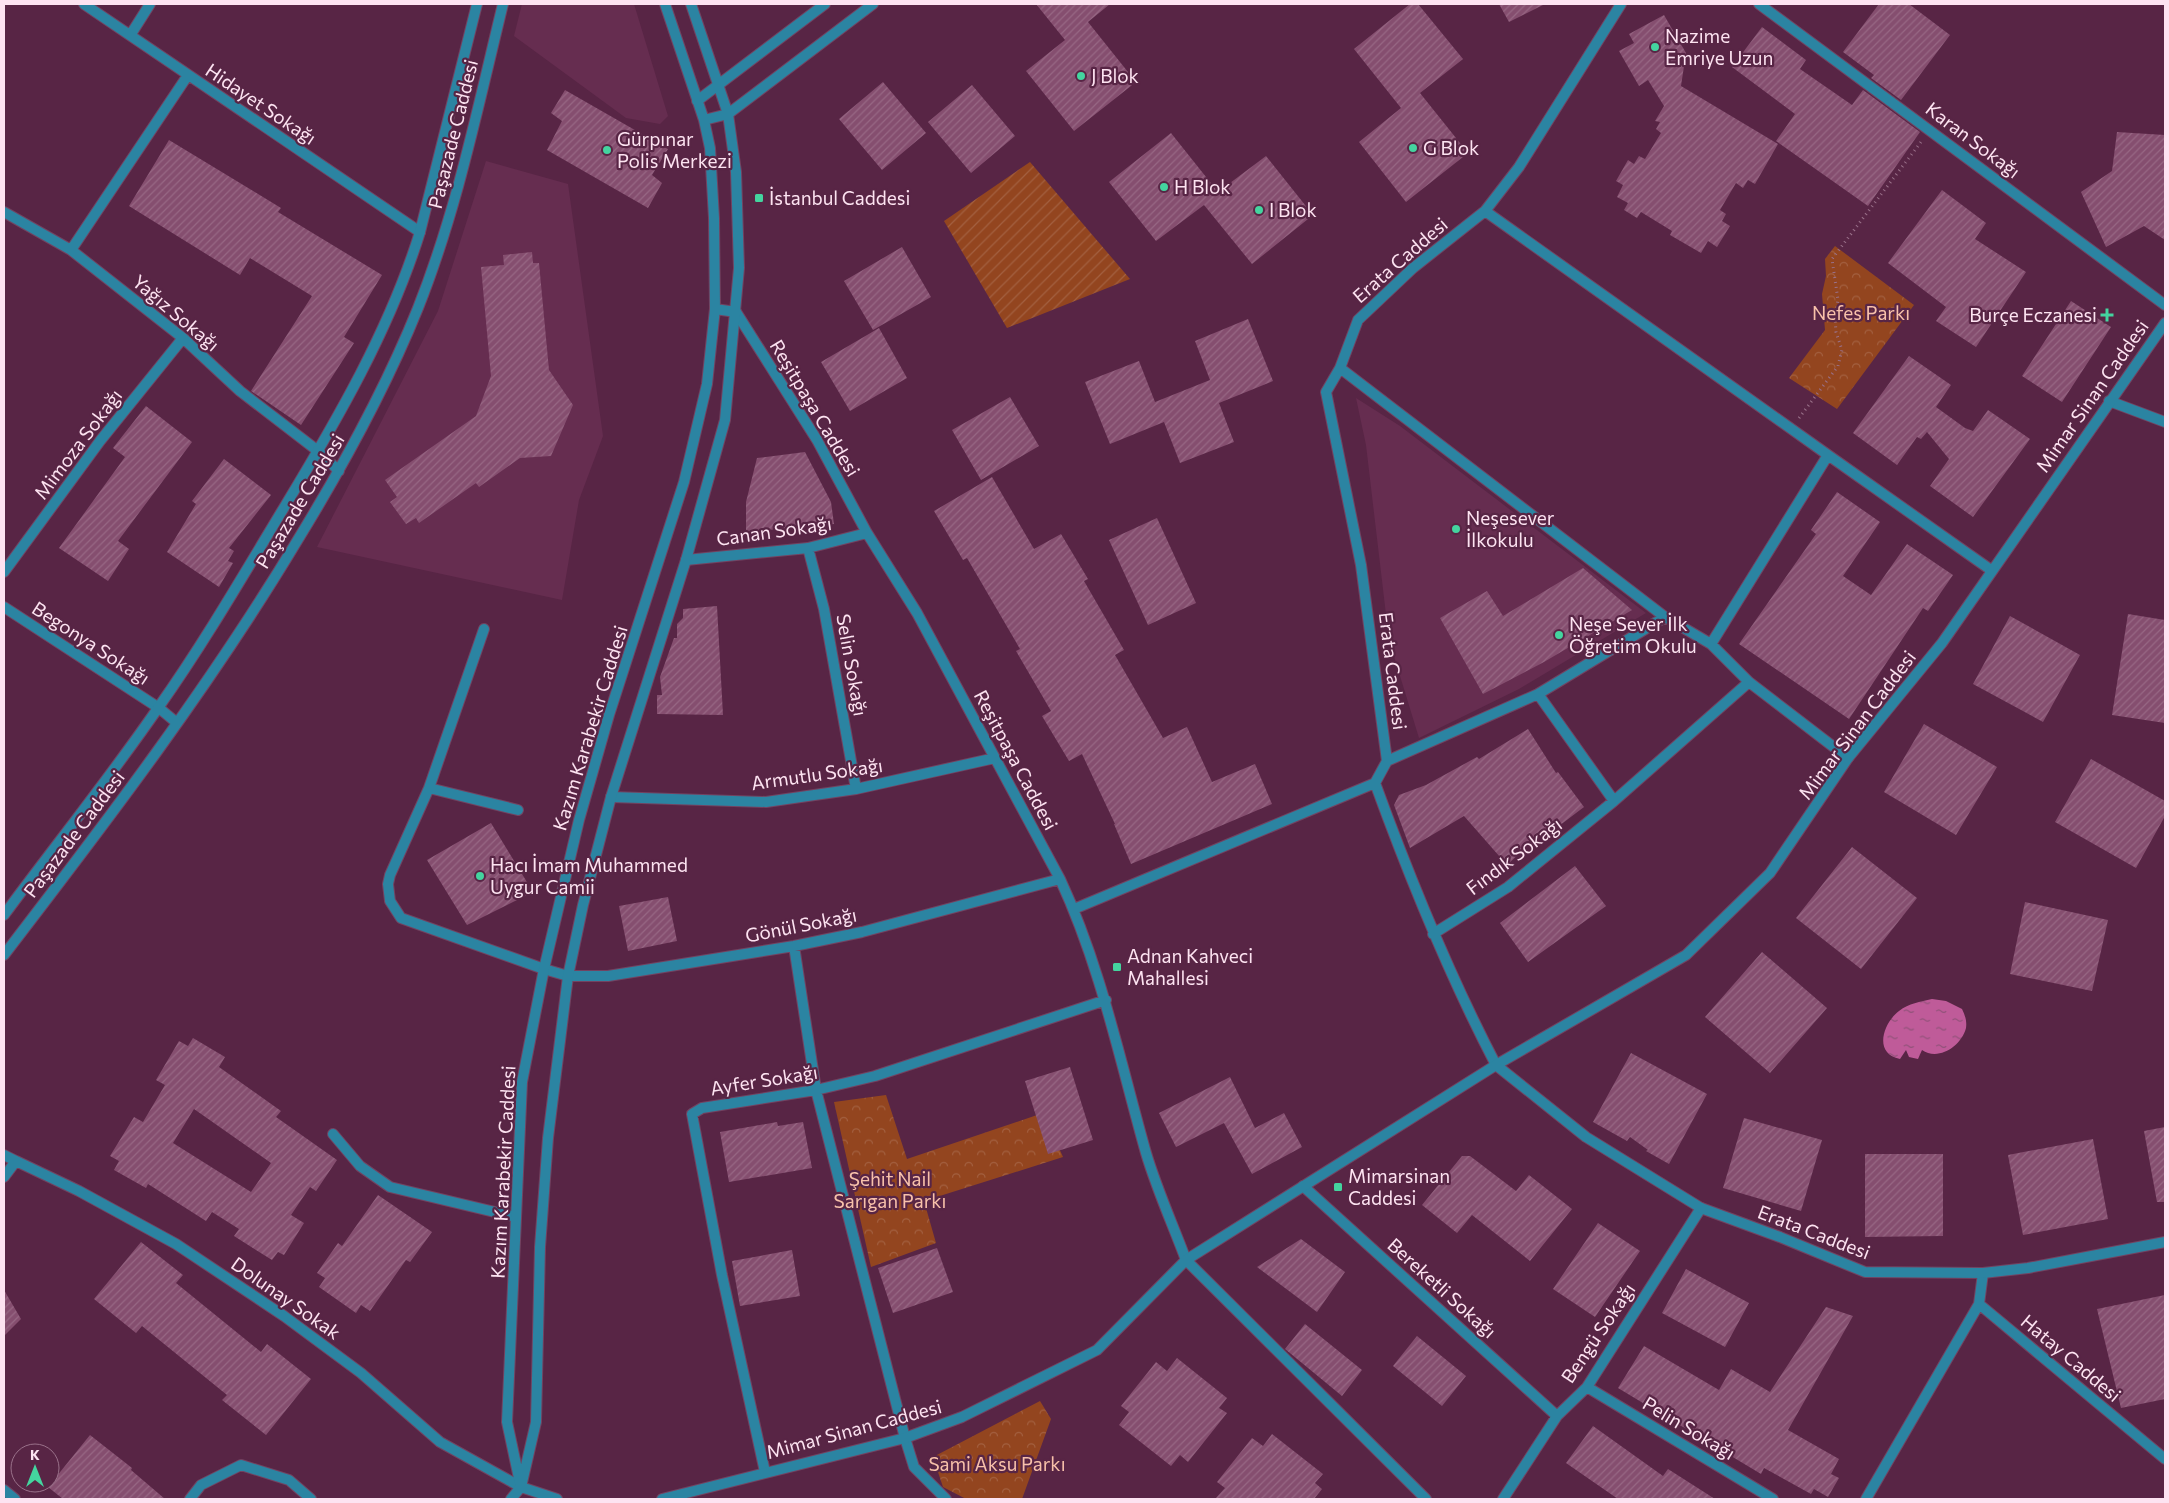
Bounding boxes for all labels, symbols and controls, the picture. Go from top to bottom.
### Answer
place label: Nazime Emriye Uzun [1665,24,1773,69]
marker: Nazime Emriye Uzun [1649,41,1661,53]
street label: Paşazade Caddesi [423,57,482,211]
street label: Hidayet Sokağı [202,58,321,149]
place label: J Blok [1091,64,1139,87]
marker: J Blok [1075,70,1087,82]
street label: Karan Sokağı [1921,97,2025,183]
place label: Gürpınar Polis Merkezi [617,127,732,172]
place label: G Blok [1423,136,1479,159]
marker: G Blok [1407,142,1419,154]
marker: Gürpınar Polis Merkezi [601,144,613,156]
place label: H Blok [1174,175,1231,198]
marker: H Blok [1158,181,1170,193]
place label: İstanbul Caddesi [769,186,910,209]
marker: İstanbul Caddesi [753,192,765,204]
place label: I Blok [1269,198,1317,221]
marker: I Blok [1253,204,1265,216]
street label: Erata Caddesi [1347,212,1452,307]
street label: Yağız Sokağı [128,270,225,356]
park label: Nefes Parkı [1812,301,1910,324]
place label: Burçe Eczanesi [1969,303,2097,326]
marker: Burçe Eczanesi [2101,309,2113,321]
street label: Mimar Sinan Caddesi [2030,315,2153,476]
street label: Reşitpaşa Caddesi [766,335,865,480]
street label: Mimoza Sokağı [29,384,126,503]
street label: Paşazade Caddesi [250,429,349,572]
place label: Neşesever İlkokulu [1466,506,1555,551]
street label: Canan Sokağı [715,511,833,550]
marker: Neşesever İlkokulu [1450,523,1462,535]
street label: Begonya Sokağı [28,596,154,689]
street label: Erata Caddesi [1375,611,1412,731]
street label: Selin Sokağı [832,612,873,718]
place label: Neşe Sever İlk Öğretim Okulu [1569,612,1697,657]
street label: Kazım Karabekir Caddesi [547,622,632,833]
marker: Neşe Sever İlk Öğretim Okulu [1553,629,1565,641]
street label: Mimar Sinan Caddesi [1793,646,1920,804]
street label: Reşitpaşa Caddesi [970,686,1063,834]
street label: Armutlu Sokağı [750,753,884,794]
street label: Paşazade Caddesi [18,766,129,902]
street label: Fındık Sokağı [1461,812,1566,899]
place label: Hacı İmam Muhammed Uygur Camii [490,853,688,898]
marker: Hacı İmam Muhammed Uygur Camii [474,870,486,882]
street label: Gönül Sokağı [743,902,859,947]
place label: Adnan Kahveci Mahallesi [1127,944,1253,989]
marker: Adnan Kahveci Mahallesi [1111,961,1123,973]
street label: Ayfer Sokağı [709,1060,819,1099]
street label: Kazım Karabekir Caddesi [485,1065,520,1279]
place label: Mimarsinan Caddesi [1348,1164,1450,1209]
park label: Şehit Nail Sarıgan Parkı [834,1167,946,1212]
marker: Mimarsinan Caddesi [1332,1181,1344,1193]
street label: Erata Caddesi [1755,1200,1874,1263]
street label: Bereketli Sokağı [1383,1233,1501,1342]
street label: Dolunay Sokak [227,1251,345,1344]
street label: Bengü Sokağı [1556,1278,1639,1387]
street label: Hatay Caddesi [2017,1309,2126,1406]
street label: Pelin Sokağı [1639,1391,1740,1464]
street label: Mimar Sinan Caddesi [764,1394,944,1463]
north arrow [10,1443,60,1493]
text: K [30,1446,40,1463]
park label: Sami Aksu Parkı [928,1452,1066,1475]

